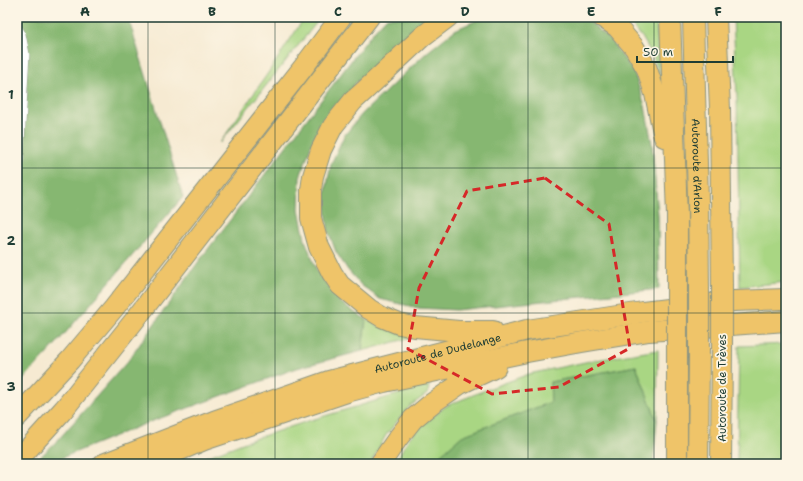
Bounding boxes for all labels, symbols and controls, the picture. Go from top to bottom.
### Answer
text: A [80,3,90,20]
text: B [208,3,216,20]
text: C [334,3,342,20]
text: D [460,3,470,20]
text: E [587,3,596,20]
text: F [714,3,722,20]
scale bar [637,38,733,64]
text: 50 m [643,44,673,60]
text: 1 [8,86,14,103]
street label: Autoroute d'Arlon [688,118,705,214]
text: 2 [6,232,16,249]
street label: Autoroute de Dudelange [373,330,503,377]
street label: Autoroute de Trèves [715,334,730,442]
text: 3 [6,378,16,395]

